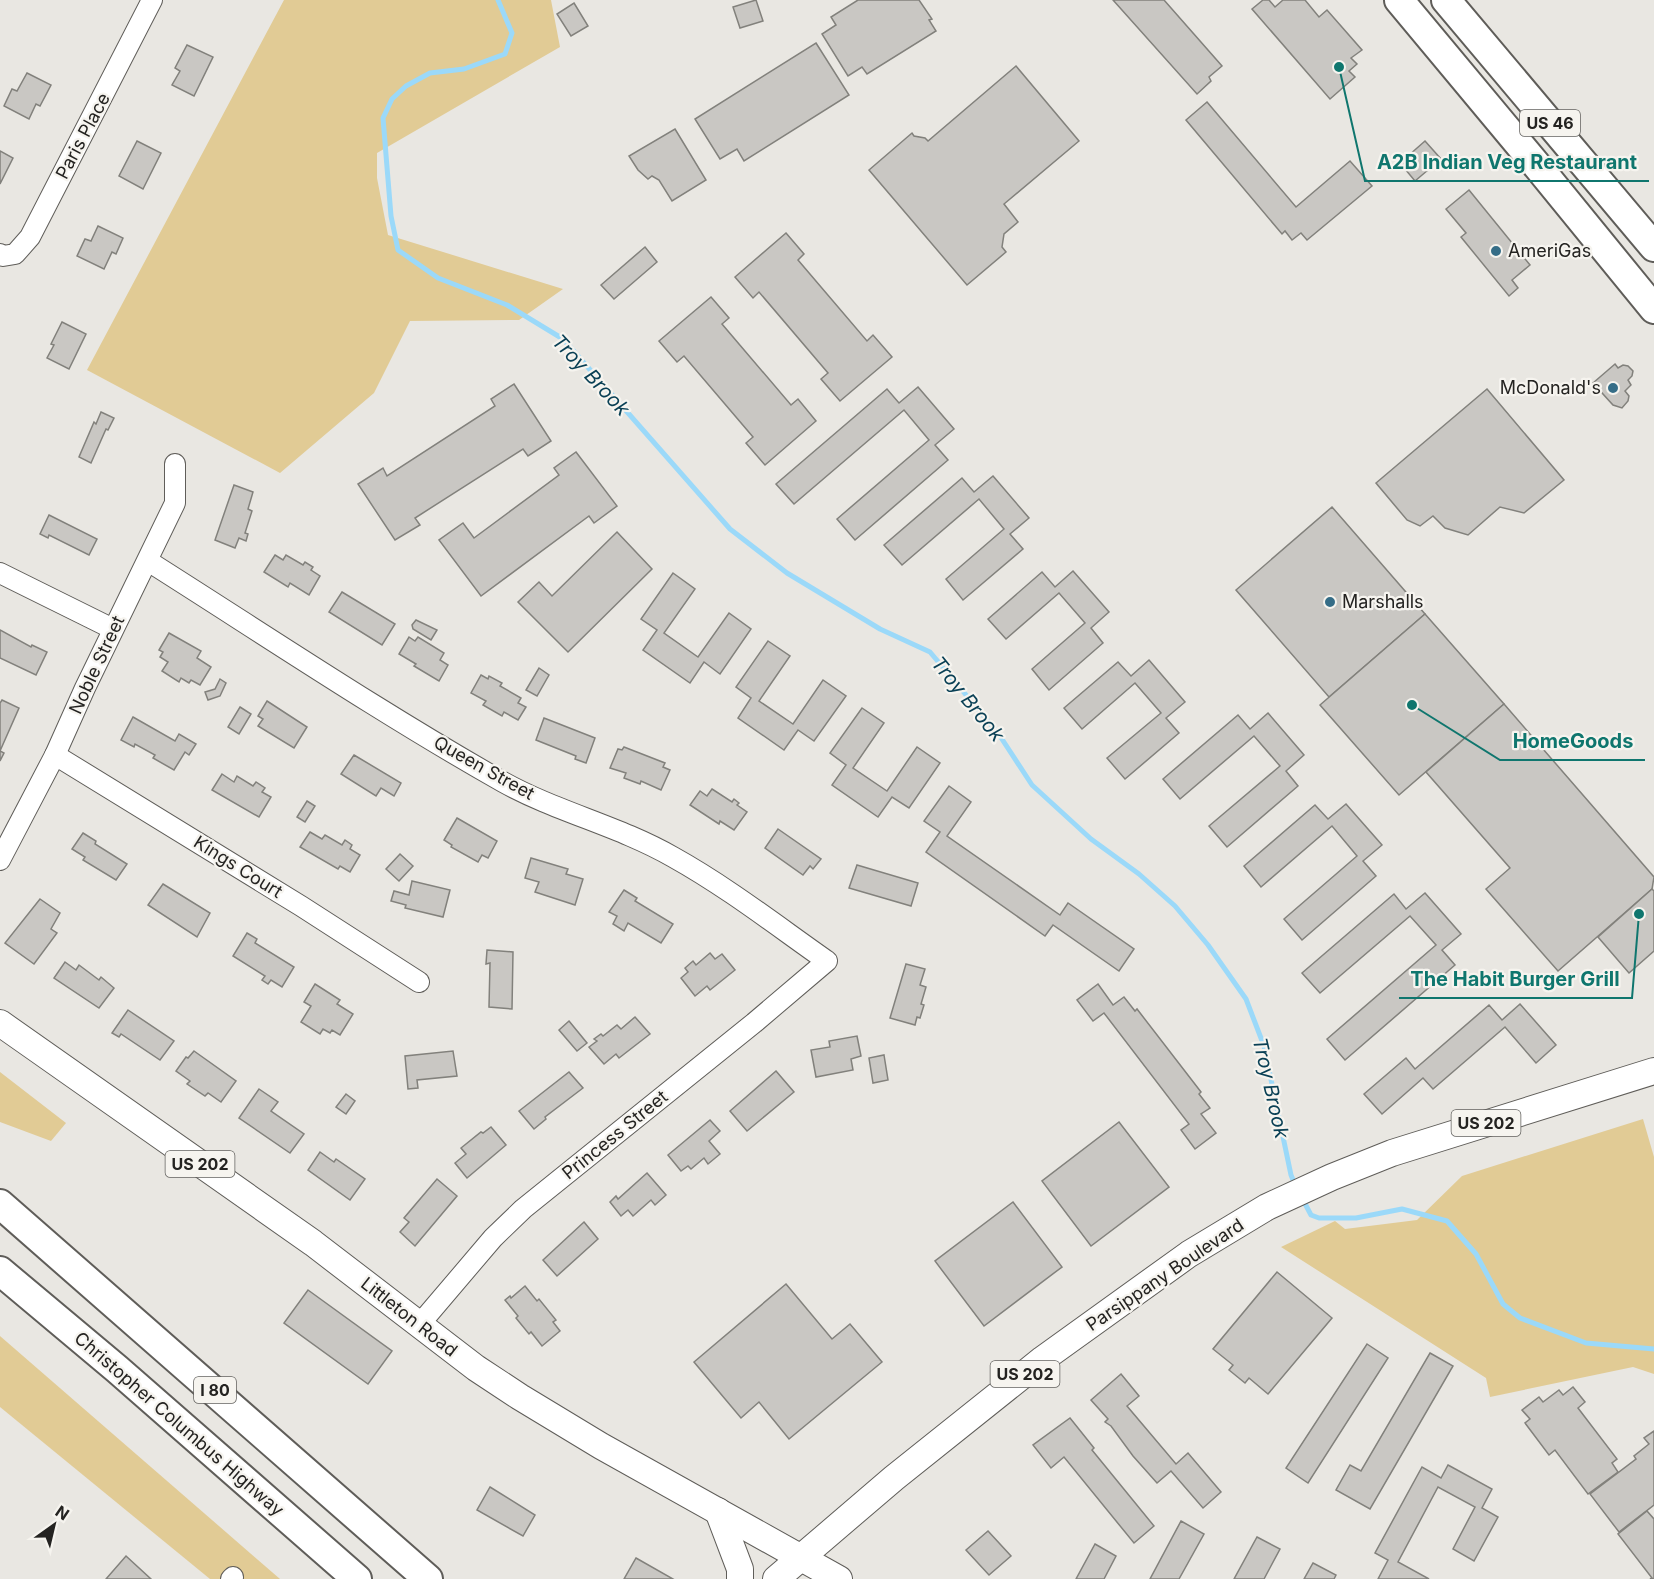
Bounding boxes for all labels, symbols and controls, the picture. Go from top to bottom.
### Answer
street label: Paris Place [51,89,114,182]
road number: US 46 [1520,110,1580,136]
callout: A2B Indian Veg Restaurant [1365,143,1649,181]
text: A2B Indian Veg Restaurant [1377,150,1637,174]
place label: AmeriGas [1508,240,1591,261]
marker: AmeriGas [1489,244,1503,258]
water label: Troy Brook [547,329,636,422]
place label: McDonald's [1500,377,1601,398]
marker: McDonald's [1606,381,1620,395]
place label: Marshalls [1342,591,1424,612]
marker: Marshalls [1323,595,1337,609]
street label: Noble Street [65,612,129,717]
water label: Troy Brook [926,652,1010,747]
callout: HomeGoods [1500,722,1645,760]
text: HomeGoods [1513,729,1633,753]
street label: Queen Street [430,731,538,804]
street label: Kings Court [190,831,287,902]
callout: The Habit Burger Grill [1399,960,1632,998]
text: The Habit Burger Grill [1410,967,1620,991]
water label: Troy Brook [1248,1035,1294,1142]
street label: Princess Street [558,1086,672,1183]
road number: US 202 [1452,1110,1520,1136]
road number: US 202 [166,1151,234,1177]
street label: Parsippany Boulevard [1082,1214,1247,1335]
street label: Littleton Road [357,1273,462,1361]
street label: Christopher Columbus Highway [70,1327,288,1520]
road number: US 202 [990,1361,1060,1387]
road number: I 80 [194,1377,236,1403]
north arrow [24,1495,84,1555]
text: N [52,1501,73,1524]

